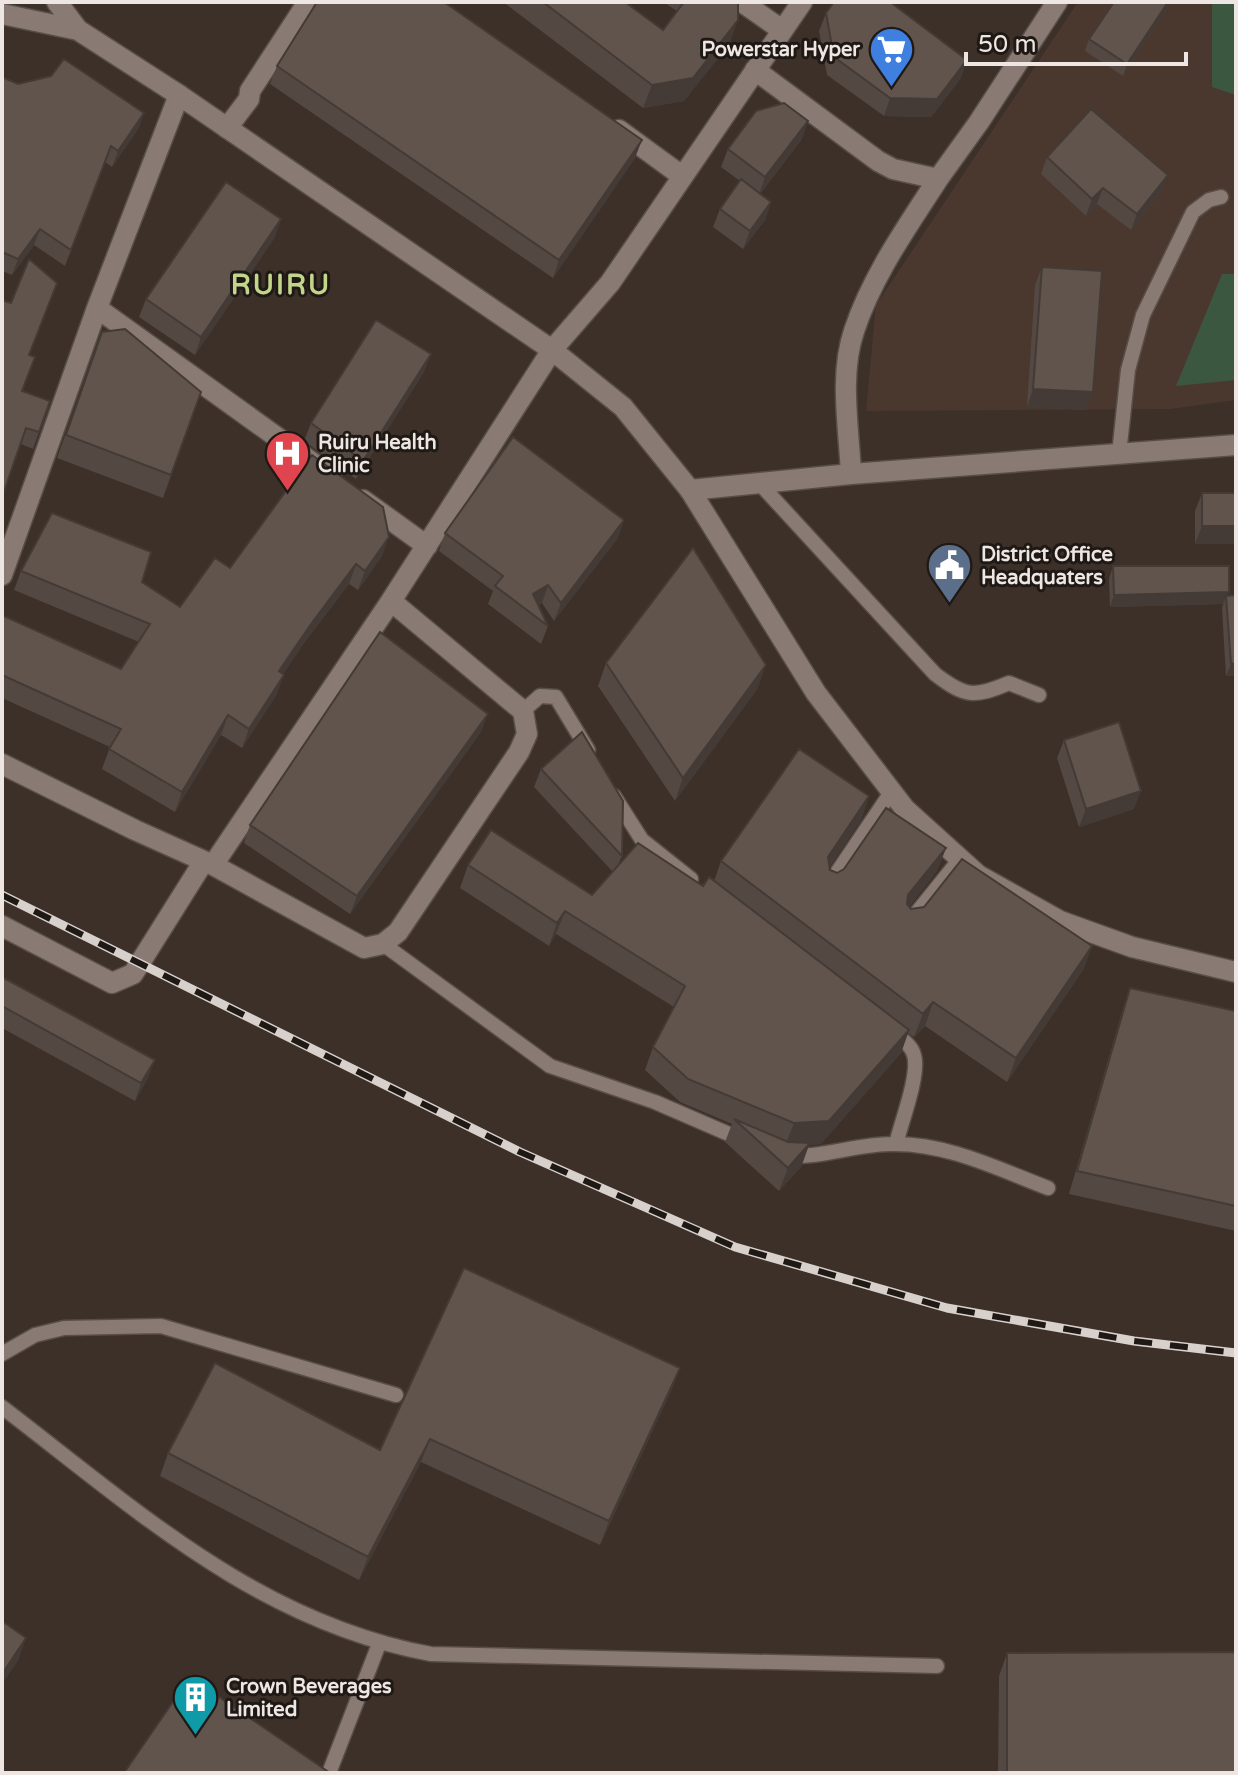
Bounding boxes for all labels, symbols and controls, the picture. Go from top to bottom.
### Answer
scale bar [966,16,1186,66]
supermarket icon: Powerstar Hyper [867,25,915,88]
text: 50 m [978,30,1036,59]
place label: Powerstar Hyper [702,38,860,62]
district label: RUIRU [231,268,331,302]
hospital icon: Ruiru Health Clinic [263,430,311,493]
place label: Ruiru Health Clinic [318,431,437,478]
public building icon: District Office Headquaters [926,542,974,605]
place label: District Office Headquaters [981,543,1113,590]
building icon: Crown Beverages Limited [171,1674,219,1737]
place label: Crown Beverages Limited [226,1675,392,1722]

